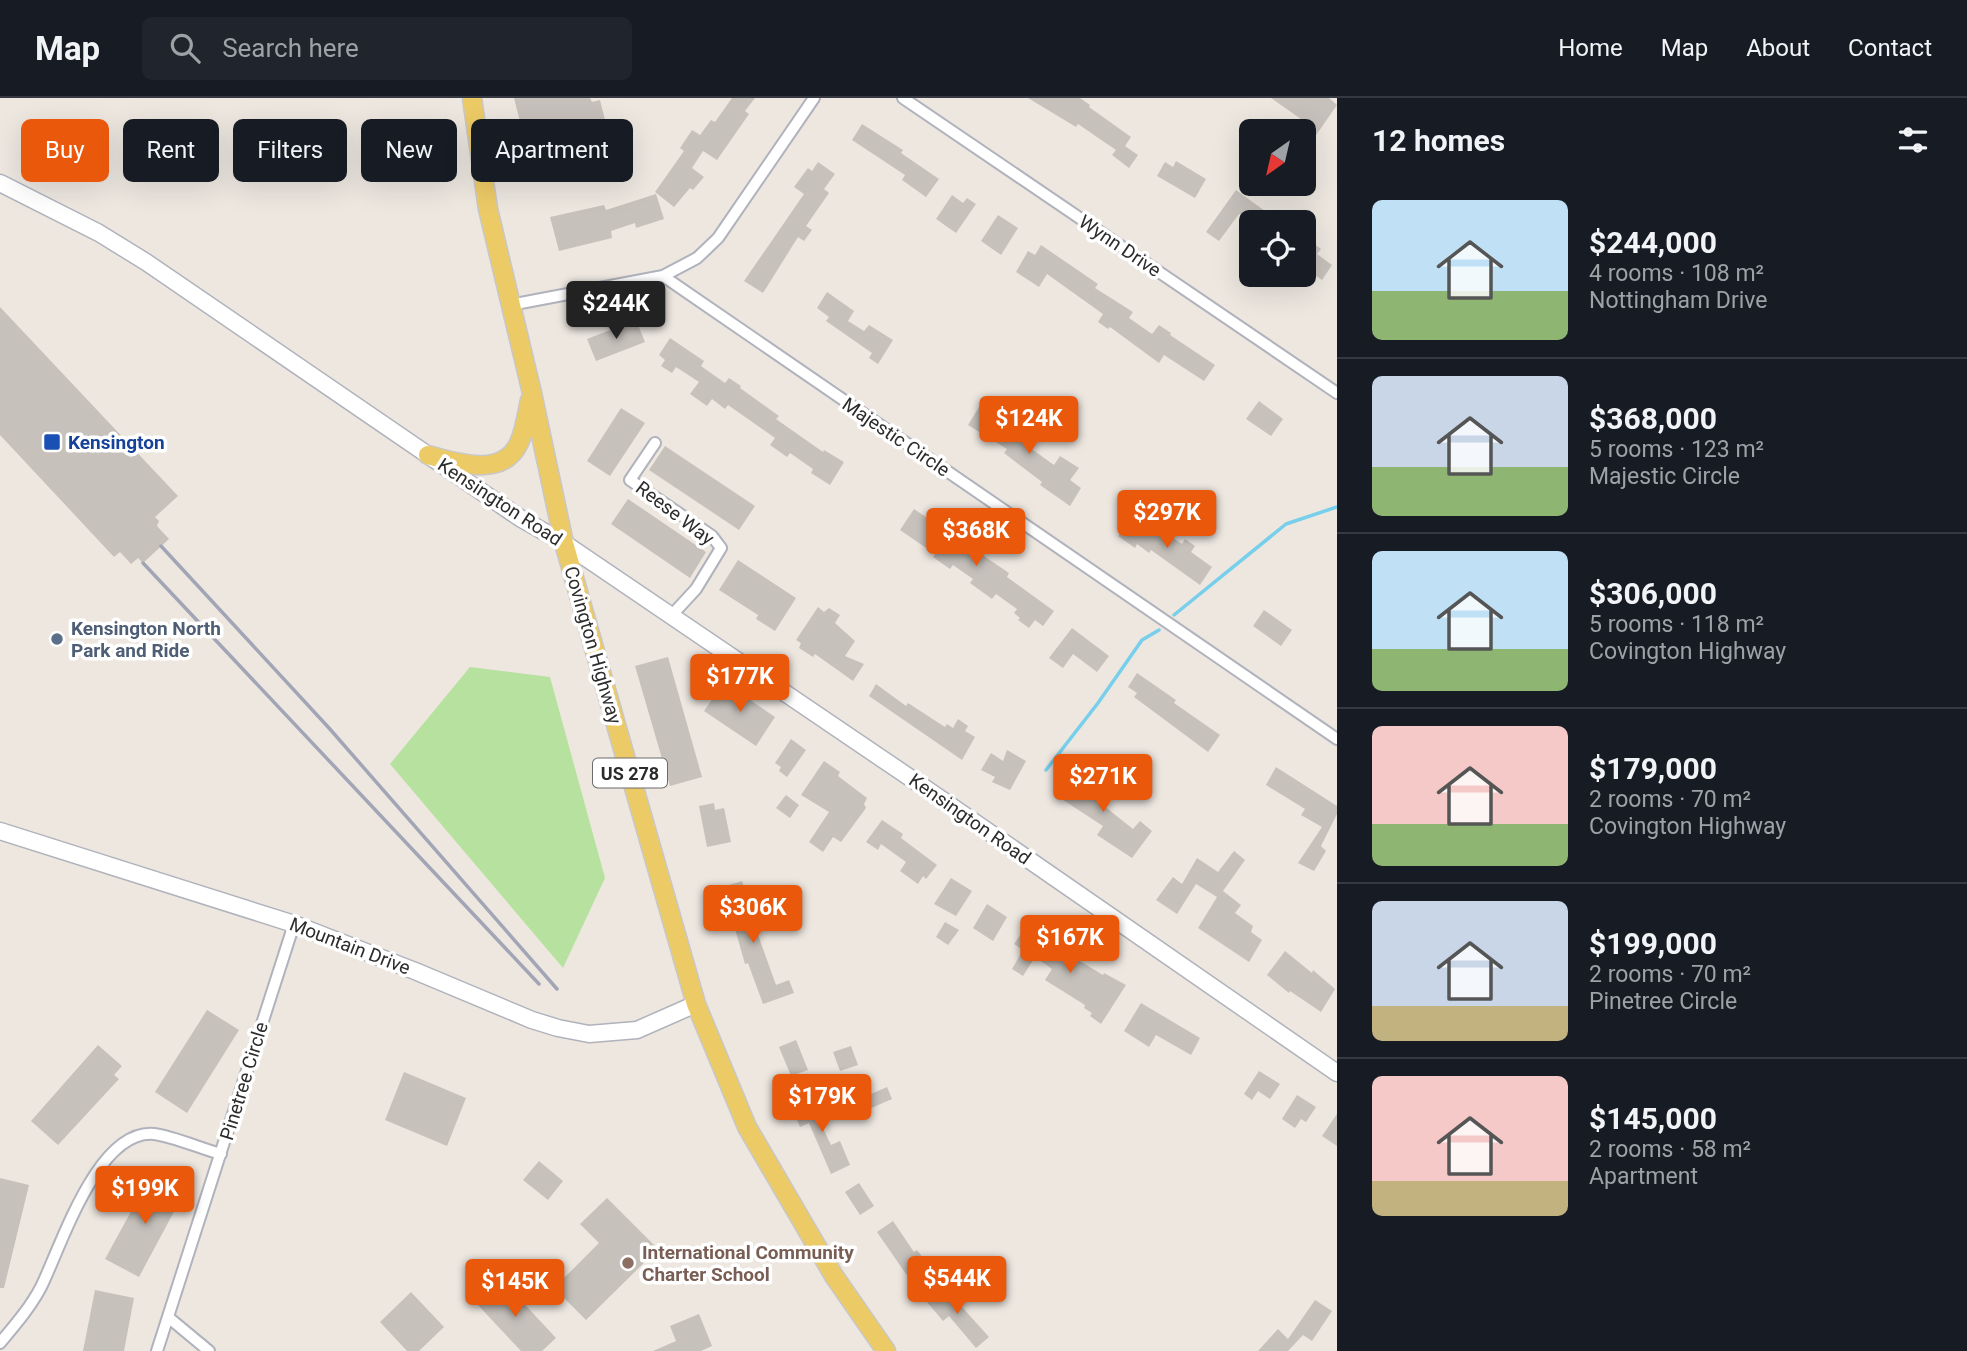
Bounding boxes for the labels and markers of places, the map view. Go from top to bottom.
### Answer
pin: $244K [567,282,665,341]
pin: $124K [980,396,1078,456]
place label: Kensington [68,431,165,454]
marker: Kensington [42,432,62,452]
pin: $297K [1118,490,1216,550]
pin: $368K [927,508,1025,568]
place label: Kensington North Park and Ride [71,617,221,662]
marker: Kensington North Park and Ride [49,631,65,647]
pin: $177K [691,654,789,714]
pin: $271K [1054,754,1152,814]
pin: $306K [704,886,802,945]
pin: $167K [1021,916,1119,975]
pin: $179K [773,1074,871,1134]
pin: $199K [96,1166,194,1226]
place label: International Community Charter School [642,1241,854,1286]
marker: International Community Charter School [620,1255,636,1271]
pin: $544K [908,1256,1006,1316]
pin: $145K [466,1260,564,1319]

